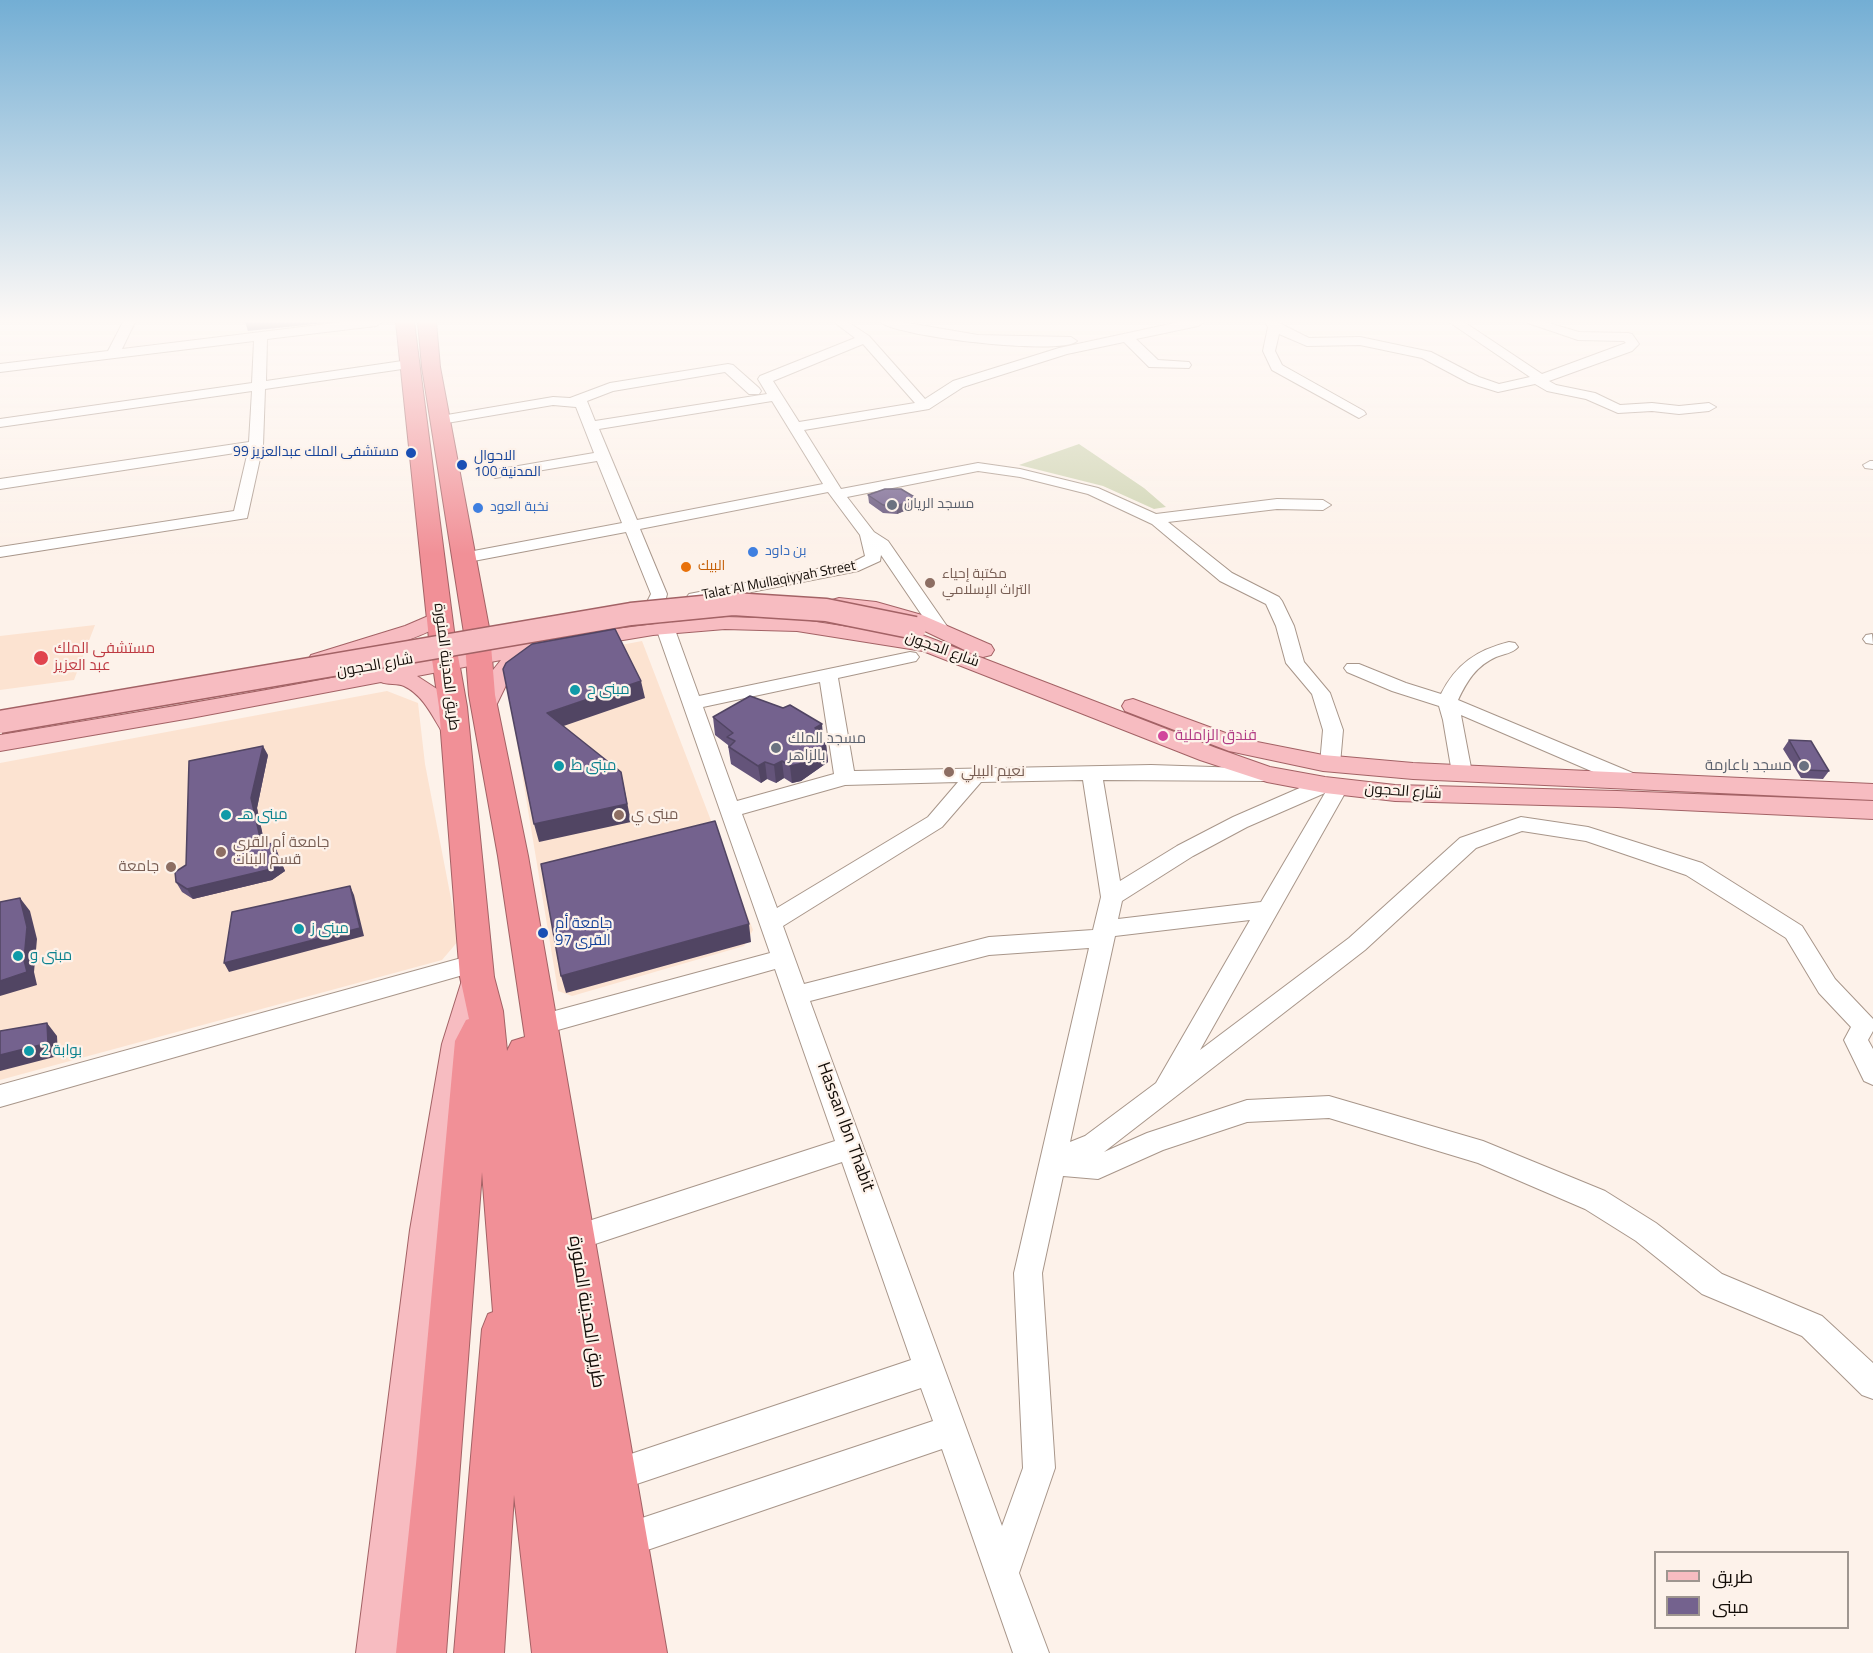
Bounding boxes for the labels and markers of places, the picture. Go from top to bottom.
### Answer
place label: مستشفى الملك عبدالعزيز 99 [233,445,399,461]
marker: مستشفى الملك عبدالعزيز 99 [404,446,418,460]
place label: الاحوال المدنية 100 [474,449,541,482]
marker: الاحوال المدنية 100 [455,458,469,472]
place label: مسجد الريان [904,497,974,513]
marker: مسجد الريان [885,498,899,512]
place label: نخبة العود [490,500,549,516]
marker: نخبة العود [471,501,485,515]
place label: بن داود [765,544,807,560]
marker: بن داود [746,545,760,559]
place label: البيك [698,559,725,575]
marker: البيك [679,560,693,574]
place label: مكتبة إحياء التراث الإسلامي [942,567,1031,600]
marker: مكتبة إحياء التراث الإسلامي [923,576,937,590]
place label: مستشفى الملك عبد العزيز [54,640,155,675]
marker: مستشفى الملك عبد العزيز [32,649,50,667]
place label: مبنى ح [587,681,630,699]
marker: مبنى ح [568,683,582,697]
place label: فندق الزاملية [1175,727,1257,745]
marker: فندق الزاملية [1156,729,1170,743]
place label: مسجد الملك بالزاهر [788,730,866,765]
marker: مسجد الملك بالزاهر [769,741,783,755]
place label: مبنى ط [571,757,616,775]
place label: مسجد باعارمة [1705,757,1792,775]
marker: مبنى ط [552,759,566,773]
marker: مسجد باعارمة [1797,759,1811,773]
place label: نعيم البيلي [961,763,1025,781]
marker: نعيم البيلي [942,765,956,779]
place label: مبنى هـ [238,806,288,824]
place label: مبنى ي [631,806,678,824]
marker: مبنى هـ [219,808,233,822]
marker: مبنى ي [612,808,626,822]
place label: جامعة أم القرى قسم البنات [233,834,329,869]
marker: جامعة أم القرى قسم البنات [214,845,228,859]
place label: جامعة [118,858,159,876]
marker: جامعة [164,860,178,874]
place label: جامعة أم القرى 97 [555,915,612,950]
place label: مبنى ز [311,920,349,938]
marker: مبنى ز [292,922,306,936]
marker: جامعة أم القرى 97 [536,926,550,940]
place label: مبنى و [30,947,72,965]
marker: مبنى و [11,949,25,963]
place label: بوابة 2 [41,1042,82,1060]
marker: بوابة 2 [22,1044,36,1058]

